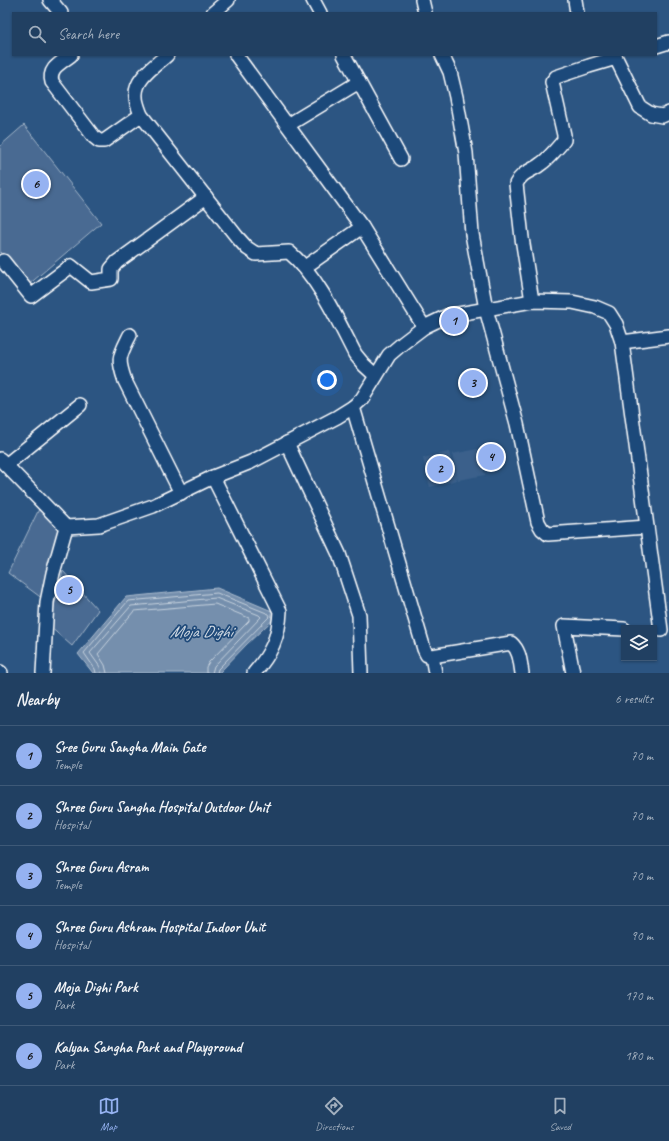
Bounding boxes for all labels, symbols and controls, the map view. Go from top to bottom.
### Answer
search box [12,12,657,56]
icon: search [26,23,48,45]
text: Search here [58,25,119,44]
pin: 6 [23,169,49,199]
pin: 1 [441,306,467,336]
pin: 3 [460,368,486,398]
your location [317,370,337,390]
pin: 4 [478,442,504,472]
pin: 2 [427,454,453,484]
pin: 5 [56,575,82,605]
water label: Moja Dighi [170,621,237,642]
map controls [621,625,657,661]
button: layers [621,625,657,661]
text: Nearby [16,689,59,710]
text: 6 results [615,691,653,707]
text: Sree Guru Sangha Main Gate [54,738,206,757]
text: 1 [26,748,32,764]
text: 70 m [631,748,653,764]
text: Temple [54,757,82,773]
text: Shree Guru Sangha Hospital Outdoor Unit [54,798,270,817]
text: 2 [26,808,32,824]
text: 70 m [631,808,653,824]
text: Hospital [54,817,90,833]
text: Shree Guru Asram [54,858,148,877]
text: 3 [26,868,32,884]
text: 70 m [631,868,653,884]
text: Temple [54,877,82,893]
text: Shree Guru Ashram Hospital Indoor Unit [54,918,265,937]
text: 4 [26,928,32,944]
text: 90 m [631,928,653,944]
text: Hospital [54,937,90,953]
text: Moja Dighi Park [54,978,138,997]
text: 5 [26,988,32,1004]
text: 170 m [625,988,653,1004]
text: Park [54,997,75,1013]
text: Kalyan Sangha Park and Playground [54,1038,242,1057]
text: 6 [26,1048,32,1064]
text: 180 m [625,1048,653,1064]
text: Park [54,1057,75,1073]
tab: Map [98,1095,120,1133]
tab: Directions [315,1095,354,1133]
tab: Saved [549,1095,571,1133]

